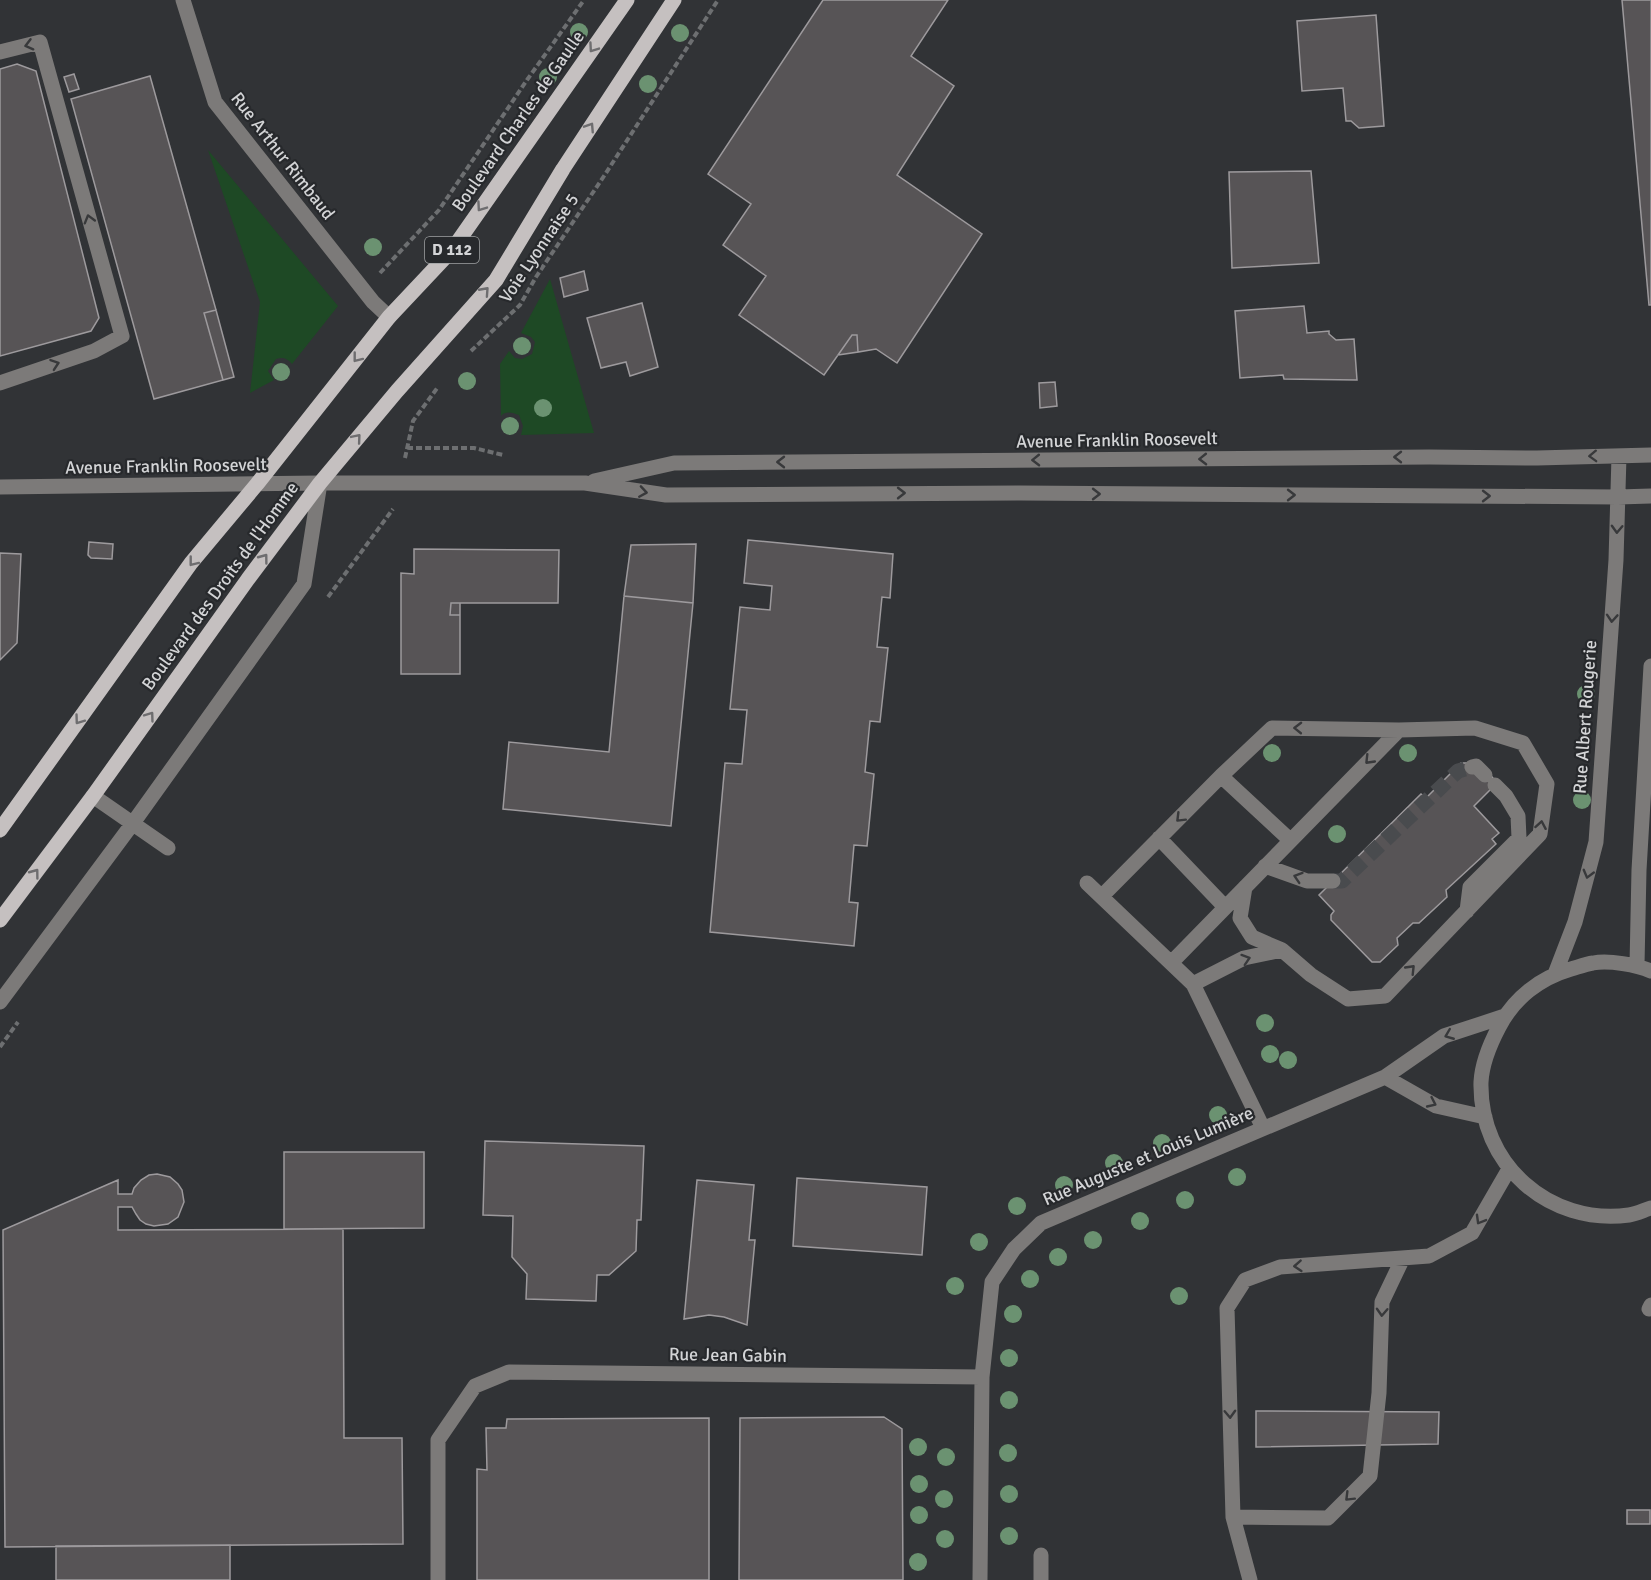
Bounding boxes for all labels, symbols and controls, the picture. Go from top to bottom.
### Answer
street label: Boulevard Charles de Gaulle [447,26,589,216]
one-way arrow [24,37,34,50]
one-way arrow [589,41,600,52]
street label: Rue Arthur Rimbaud [226,88,340,224]
one-way arrow [583,123,594,134]
street label: Voie Lyonnaise 5 [494,189,584,307]
one-way arrow [477,201,488,212]
one-way arrow [84,214,97,224]
road number: D 112 [425,237,479,263]
one-way arrow [478,288,489,298]
one-way arrow [354,351,365,362]
one-way arrow [49,359,60,371]
street label: Avenue Franklin Roosevelt [1016,427,1218,453]
one-way arrow [350,434,361,445]
one-way arrow [1588,450,1597,463]
one-way arrow [1393,451,1402,463]
street label: Avenue Franklin Roosevelt [65,453,267,479]
one-way arrow [1198,453,1207,465]
one-way arrow [1031,454,1040,466]
one-way arrow [776,456,785,468]
street label: Boulevard des Droits de l'Homme [137,478,303,694]
one-way arrow [638,485,648,497]
one-way arrow [897,487,906,499]
one-way arrow [1092,488,1101,500]
one-way arrow [1287,489,1296,501]
one-way arrow [1482,490,1491,502]
one-way arrow [1610,524,1623,533]
one-way arrow [256,553,267,564]
one-way arrow [190,555,201,566]
one-way arrow [1605,614,1618,623]
street label: Rue Albert Rougerie [1569,639,1601,795]
one-way arrow [143,711,154,722]
one-way arrow [75,713,86,724]
one-way arrow [1294,722,1303,734]
one-way arrow [1366,752,1377,763]
one-way arrow [1176,810,1187,821]
one-way arrow [1534,821,1546,830]
one-way arrow [28,869,39,880]
one-way arrow [1582,869,1595,879]
one-way arrow [1293,872,1304,885]
one-way arrow [1240,953,1250,966]
one-way arrow [1404,965,1415,975]
one-way arrow [1445,1028,1456,1040]
one-way arrow [1426,1096,1437,1108]
street label: Rue Auguste et Louis Lumière [1039,1102,1257,1210]
one-way arrow [1475,1214,1487,1224]
one-way arrow [1294,1259,1303,1272]
one-way arrow [1375,1307,1388,1316]
street label: Rue Jean Gabin [669,1343,787,1367]
one-way arrow [1224,1409,1236,1418]
one-way arrow [1345,1490,1356,1501]

